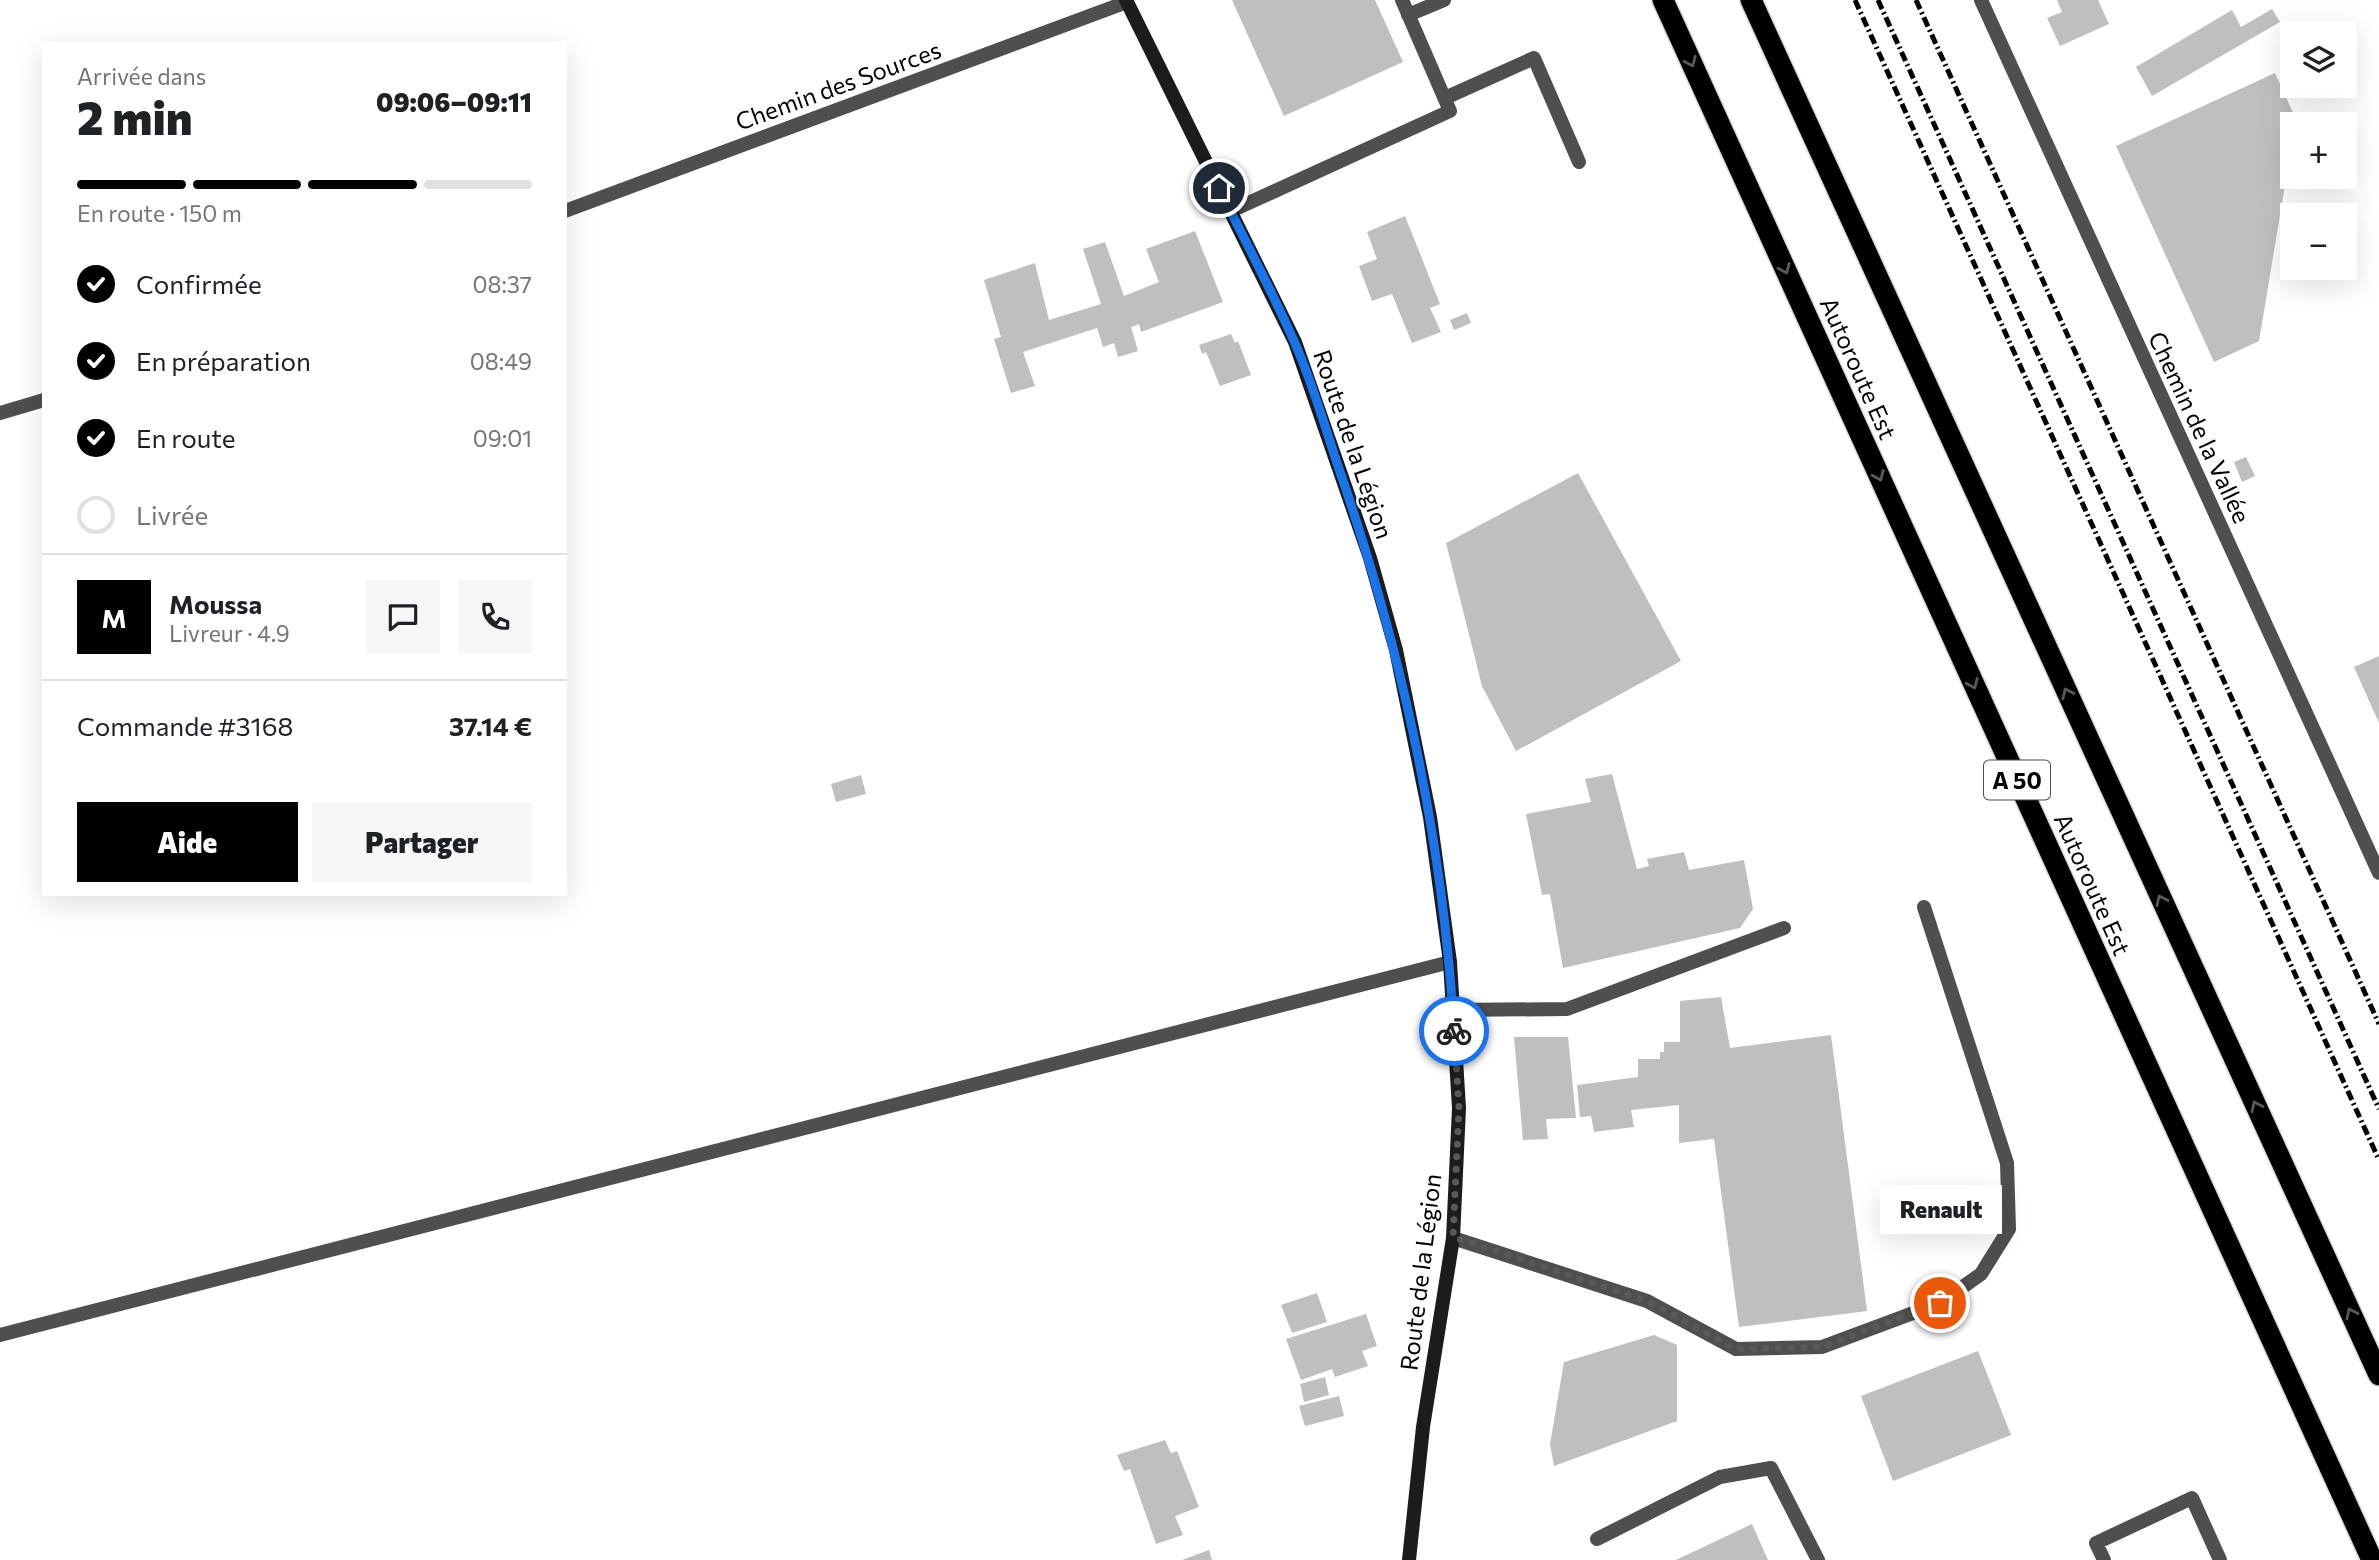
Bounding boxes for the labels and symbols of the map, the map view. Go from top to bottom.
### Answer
street label: Chemin des Sources [731,34,945,136]
one-way arrow [1683,55,1697,67]
pin [1189,158,1249,218]
one-way arrow [1777,262,1791,274]
street label: Autoroute Est [1815,292,1903,444]
street label: Chemin de la Vallée [2143,327,2257,527]
street label: Route de la Légion [1308,346,1400,542]
one-way arrow [1871,469,1885,482]
one-way arrow [1965,676,1979,689]
one-way arrow [2061,687,2075,700]
road number: A 50 [1984,760,2050,800]
street label: Autoroute Est [2049,808,2137,960]
one-way arrow [2156,894,2170,907]
courier [1419,996,1489,1066]
one-way arrow [2250,1101,2264,1114]
street label: Route de la Légion [1394,1172,1446,1372]
callout: Renault [1879,1184,2001,1233]
pin [1910,1273,1970,1333]
one-way arrow [2345,1308,2359,1321]

